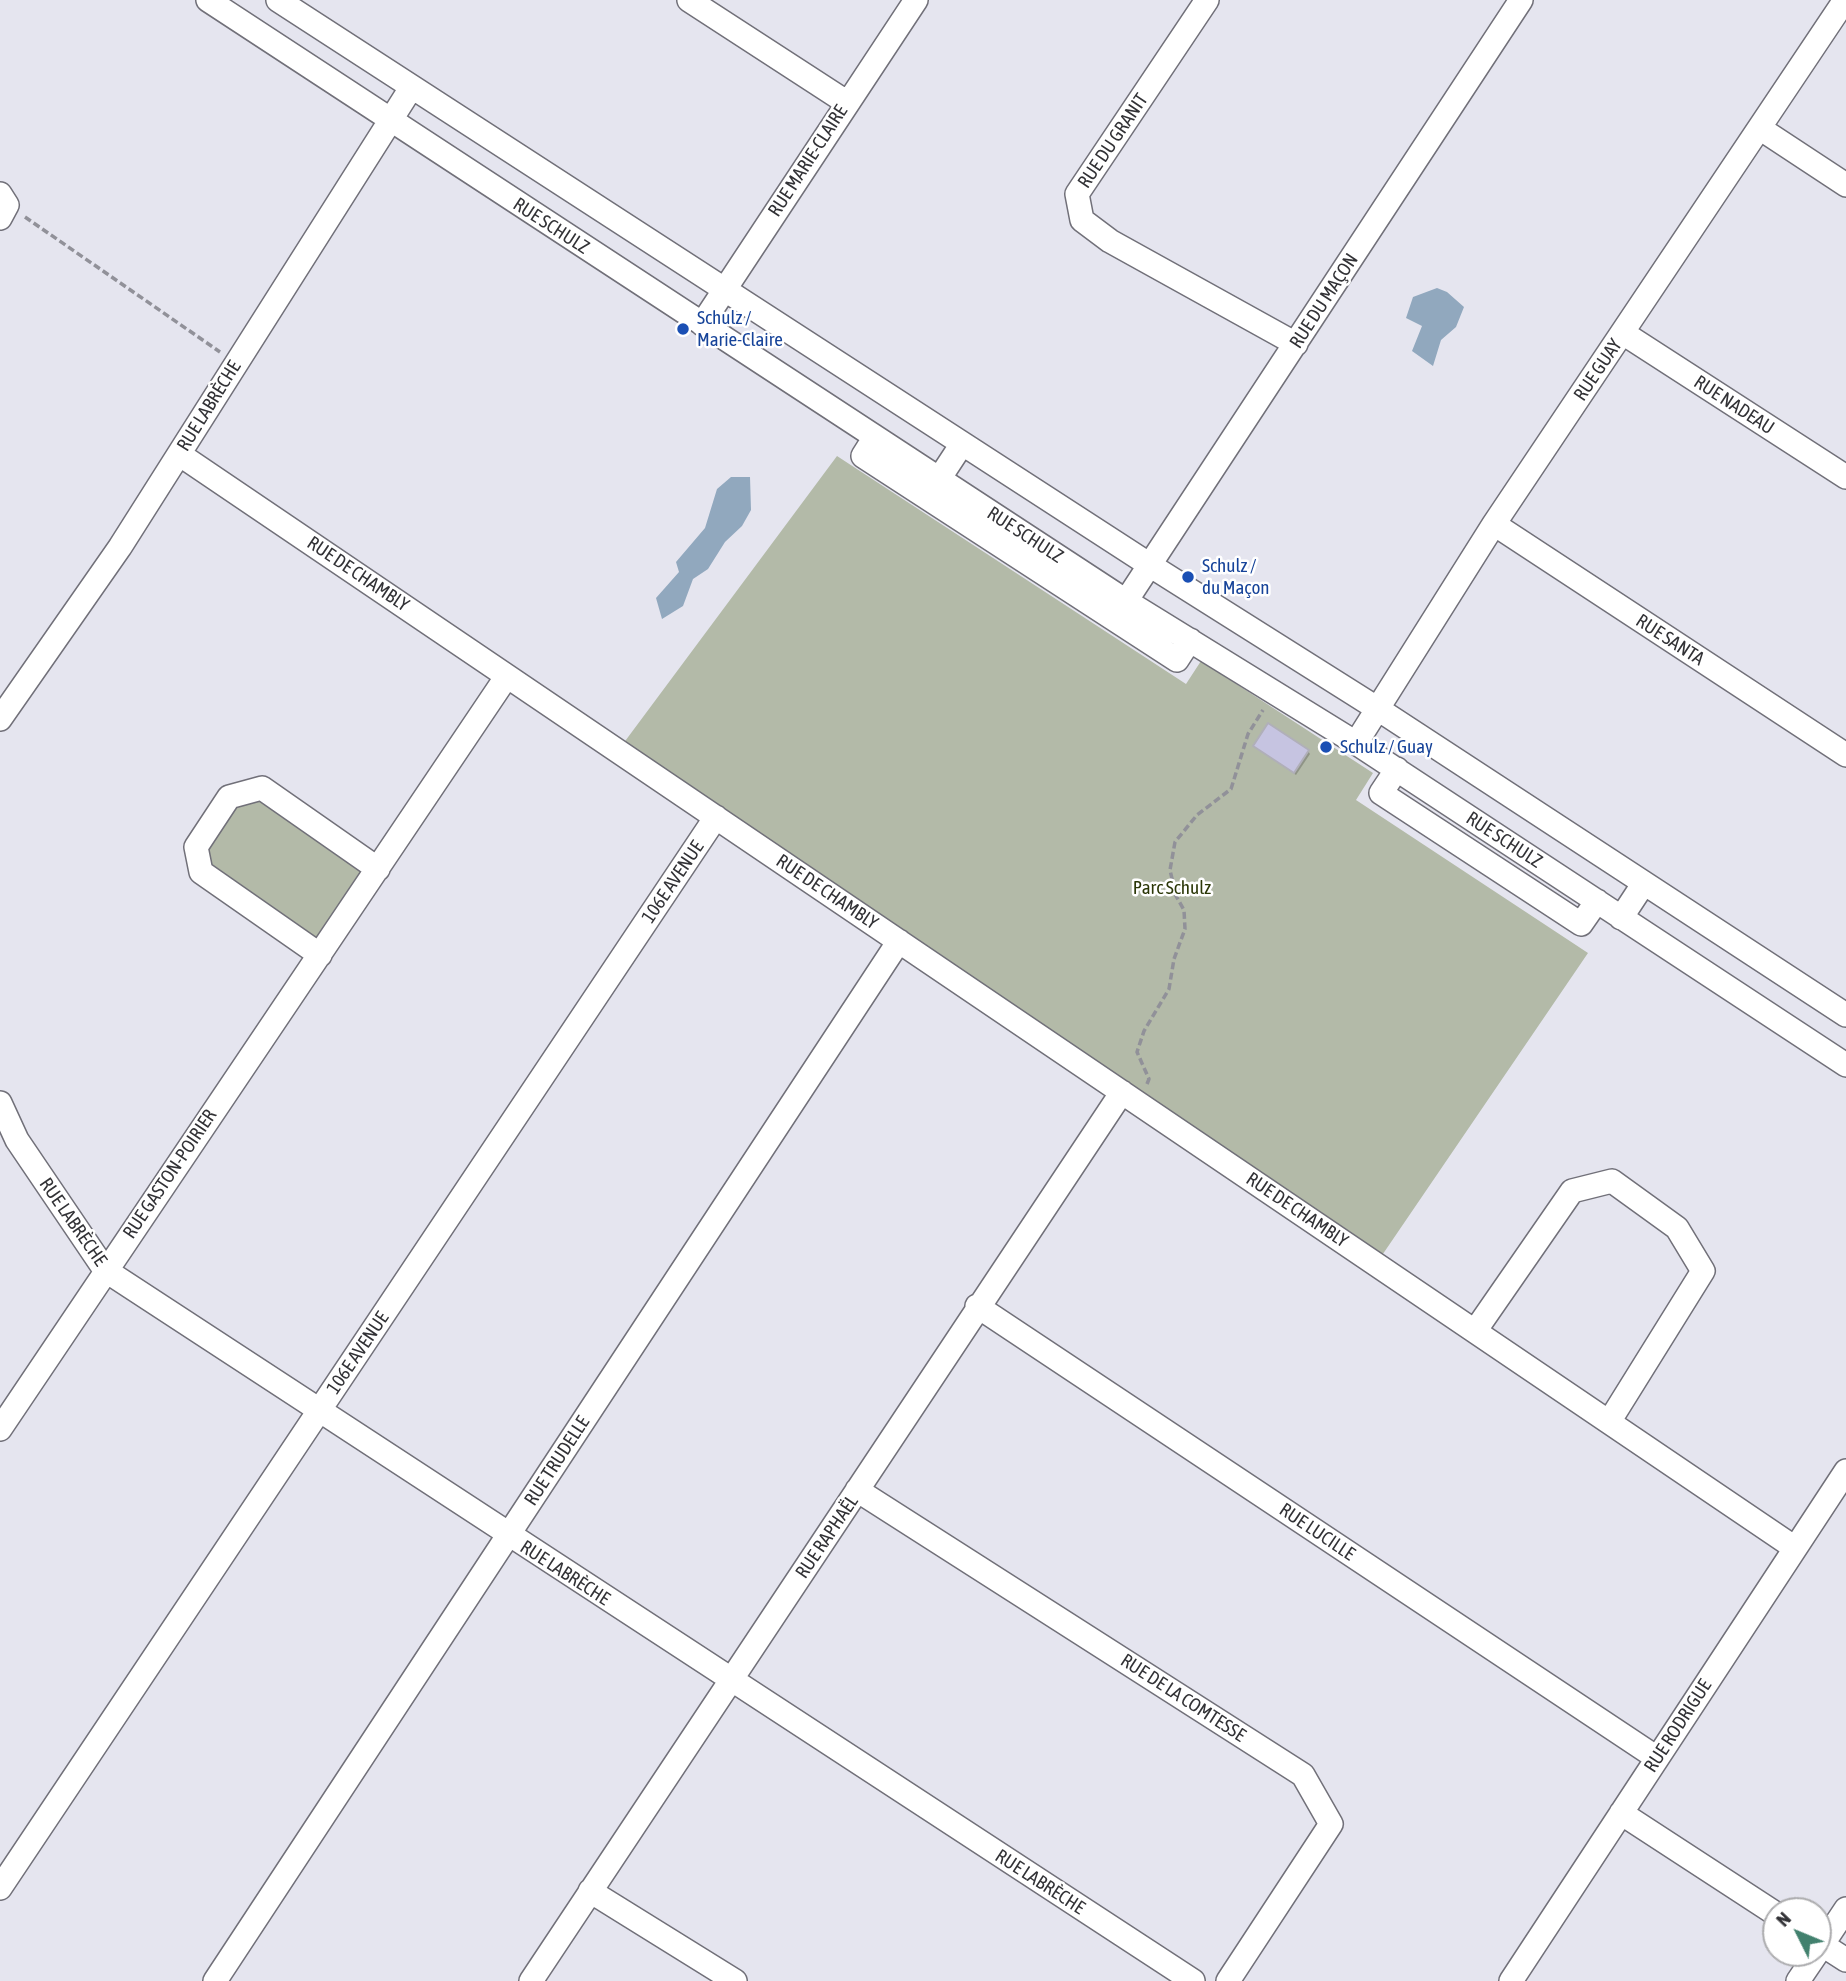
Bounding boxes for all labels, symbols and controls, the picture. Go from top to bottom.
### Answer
street label: RUE DU GRANIT [1073,89,1153,193]
street label: RUE MARIE-CLAIRE [764,101,852,221]
street label: RUE SCHULZ [509,193,593,259]
street label: RUE DU MAÇON [1285,249,1363,353]
place label: Schulz / Marie-Claire [697,307,783,351]
marker: Schulz / Marie-Claire [675,321,691,337]
street label: RUE GUAY [1569,335,1627,405]
street label: RUE LABRÈCHE [172,357,246,455]
street label: RUE NADEAU [1690,371,1778,439]
street label: RUE SCHULZ [983,502,1067,568]
street label: RUE DE CHAMBLY [303,532,413,616]
place label: Schulz / du Maçon [1202,555,1270,599]
marker: Schulz / du Maçon [1180,569,1196,585]
street label: RUE SANTA [1632,610,1708,670]
place label: Schulz / Guay [1340,736,1433,758]
marker: Schulz / Guay [1318,739,1334,755]
street label: RUE SCHULZ [1462,807,1546,873]
street label: 106E AVENUE [637,837,709,927]
street label: RUE DE CHAMBLY [772,850,882,934]
park label: Parc Schulz [1133,877,1211,899]
street label: RUE GASTON-POIRIER [118,1105,222,1243]
street label: RUE DE CHAMBLY [1242,1168,1352,1252]
street label: RUE LABRÈCHE [34,1174,112,1270]
street label: 106E AVENUE [322,1308,394,1398]
street label: RUE TRUDELLE [520,1412,594,1510]
street label: RUE RAPHAËL [791,1491,863,1583]
street label: RUE LUCILLE [1275,1498,1359,1566]
street label: RUE LABRÈCHE [516,1536,614,1610]
street label: RUE DE LA COMTESSE [1116,1649,1250,1747]
street label: RUE RODRIGUE [1640,1675,1716,1777]
street label: RUE LABRÈCHE [991,1845,1089,1919]
north arrow [1762,1897,1832,1967]
text: N [1771,1907,1795,1931]

